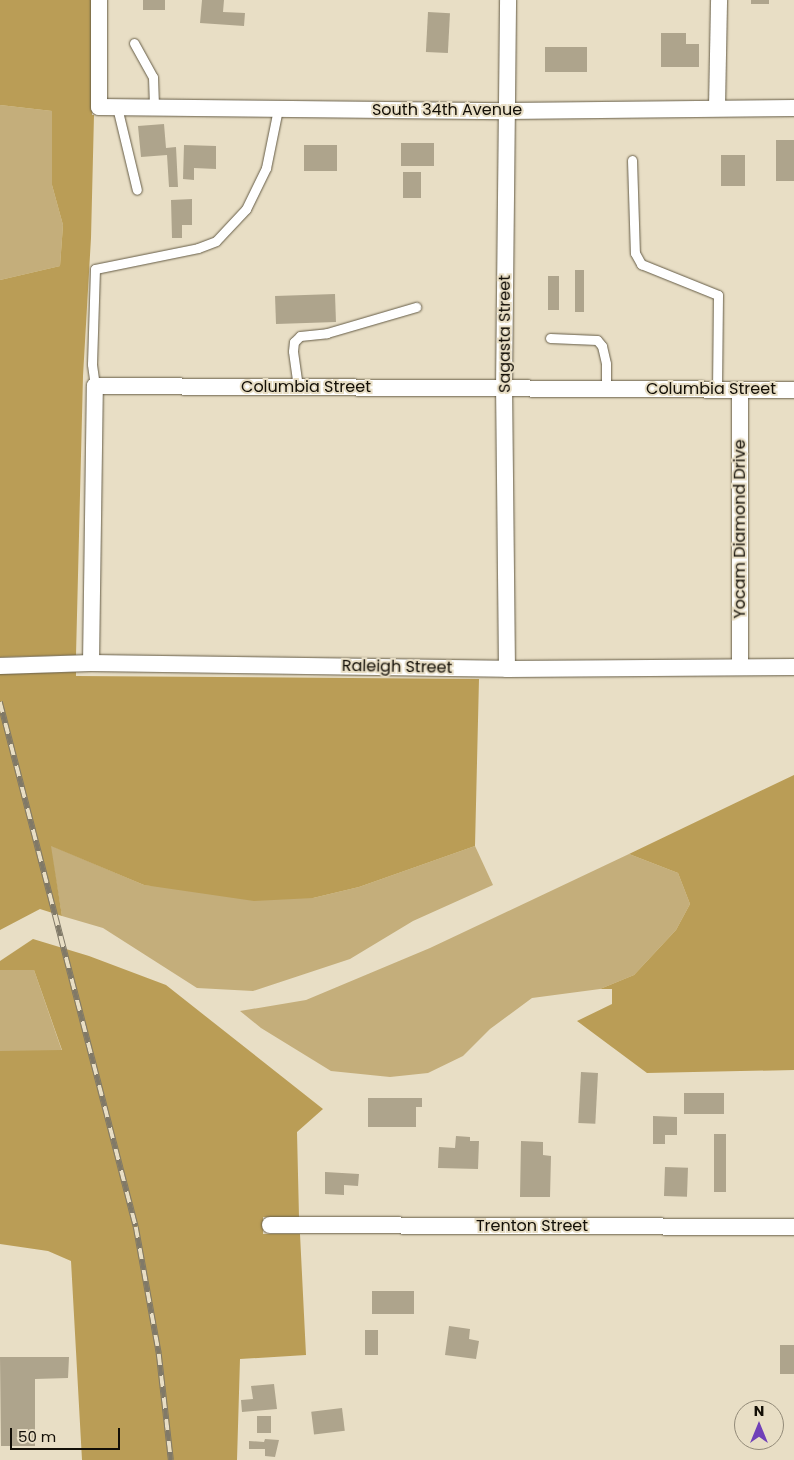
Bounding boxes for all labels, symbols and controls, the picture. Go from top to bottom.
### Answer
street label: South 34th Avenue [372,100,522,120]
street label: Sagasta Street [495,275,515,393]
street label: Columbia Street [241,377,371,397]
street label: Columbia Street [646,379,776,399]
street label: Yocam Diamond Drive [730,439,750,619]
street label: Raleigh Street [342,656,452,678]
street label: Trenton Street [476,1216,588,1236]
north arrow [734,1400,784,1450]
text: N [754,1401,764,1421]
scale bar [12,1418,122,1450]
text: 50 m [18,1426,56,1447]

